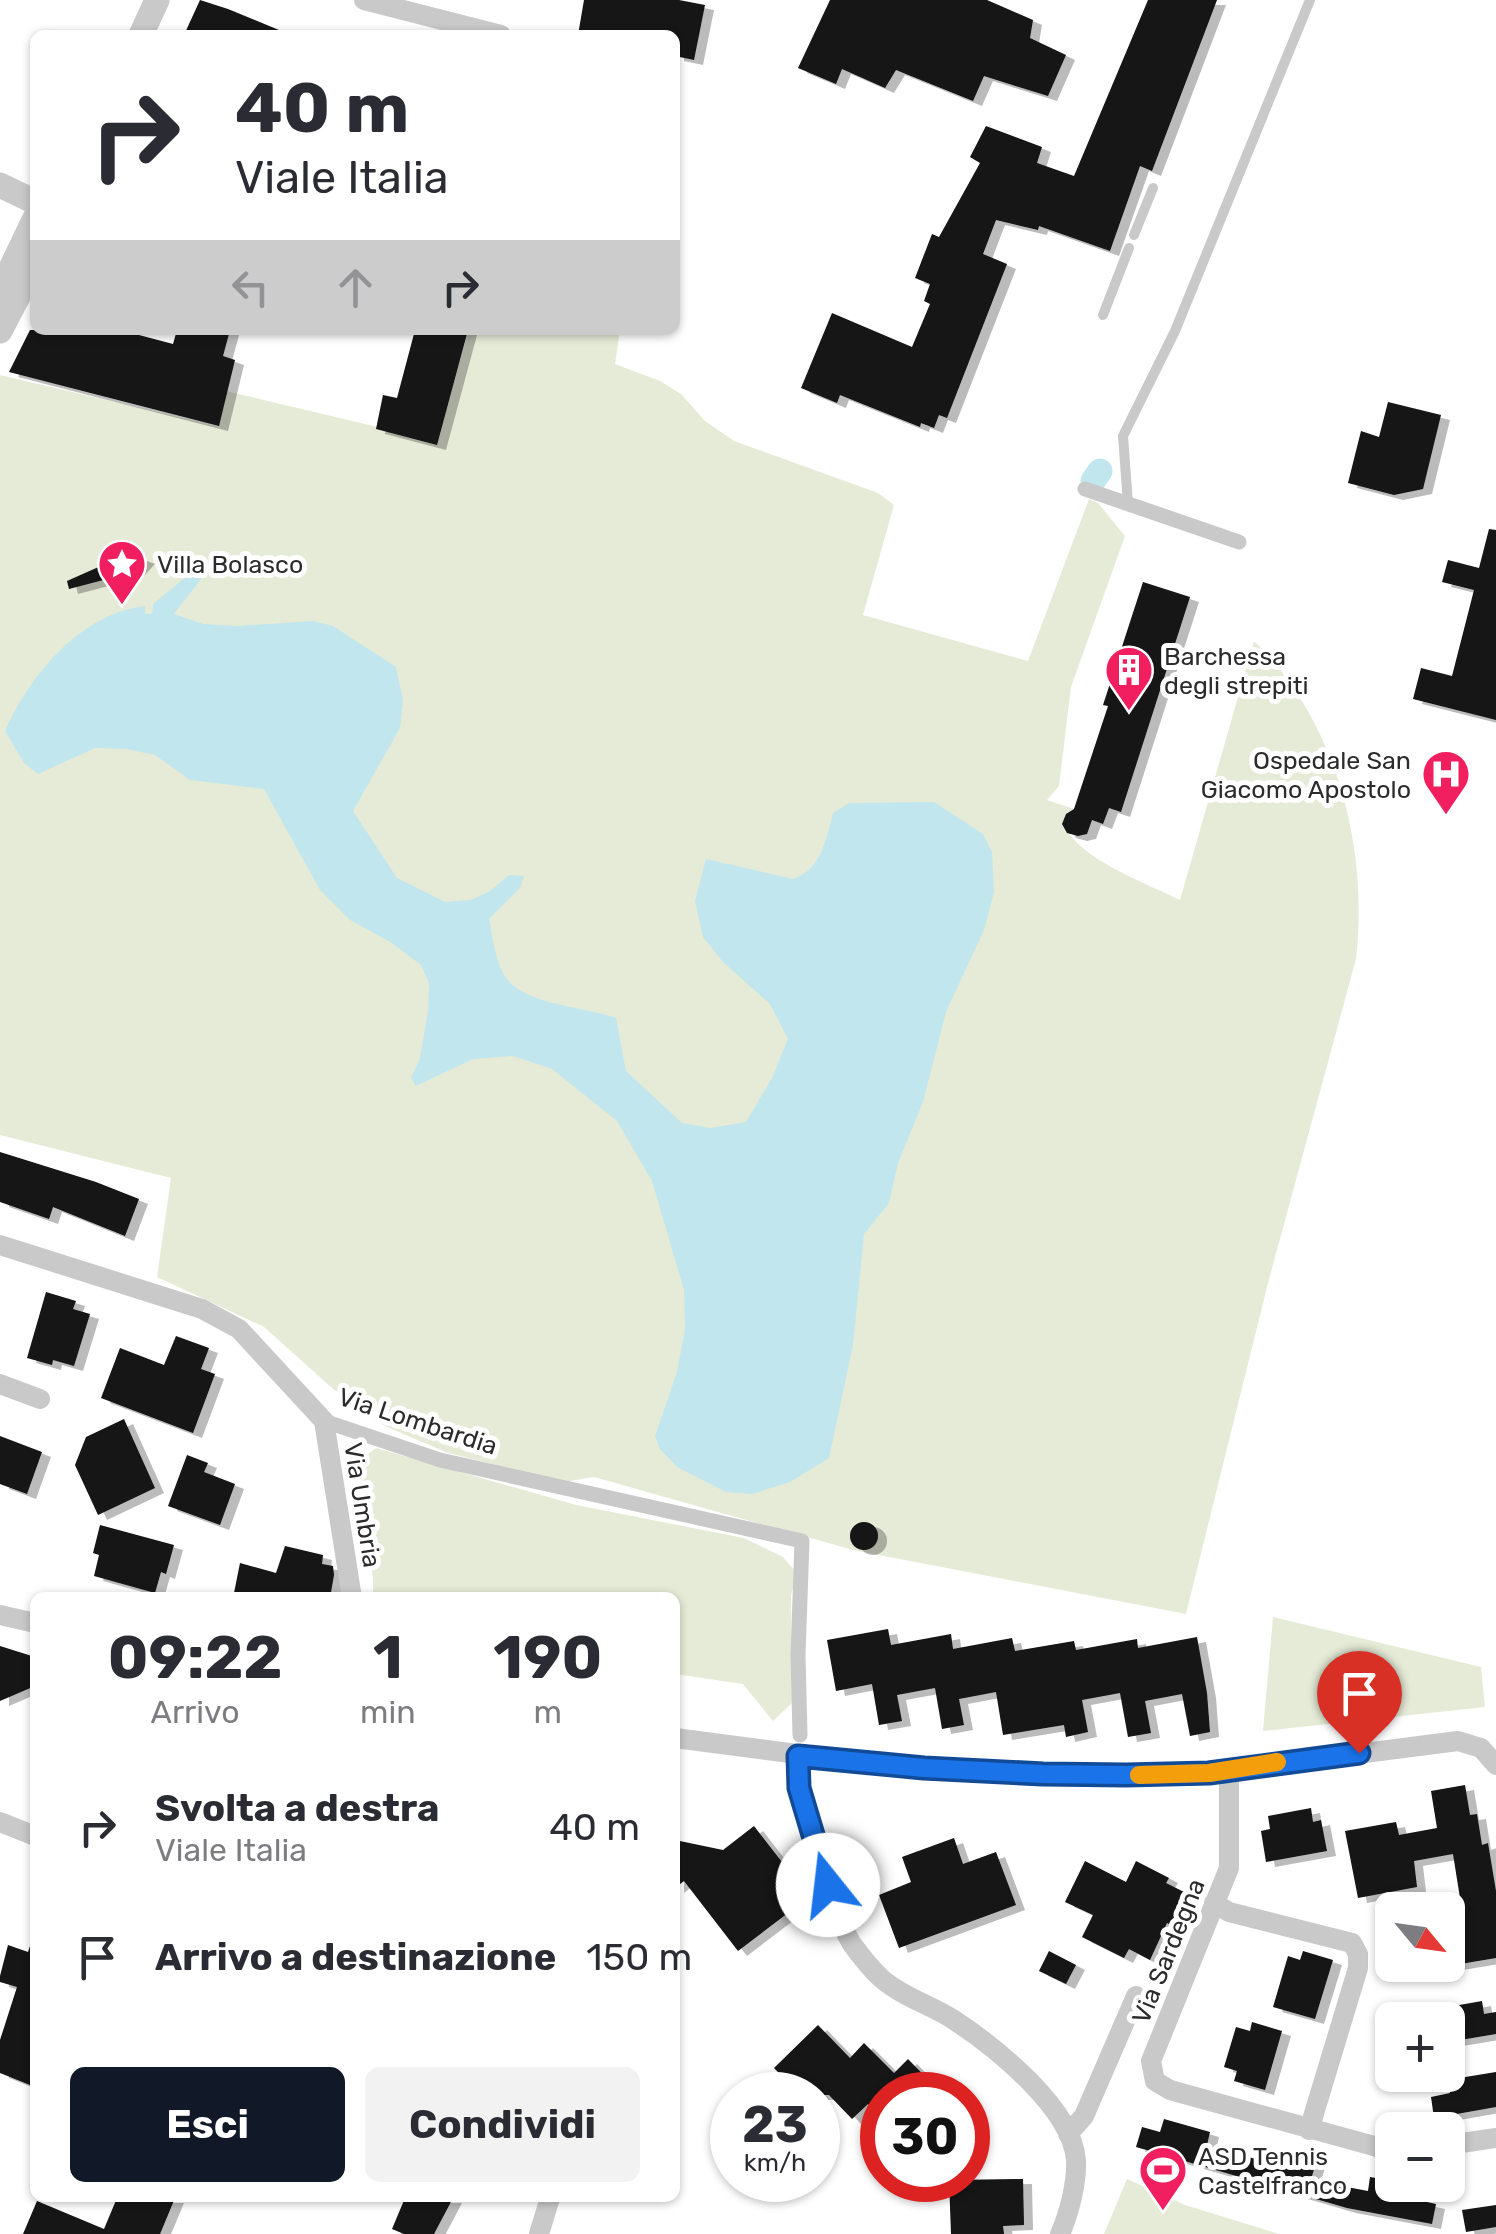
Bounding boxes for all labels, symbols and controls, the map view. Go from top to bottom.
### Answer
text: 40 m [235,67,409,150]
icon: right [70,70,200,200]
text: Viale Italia [235,151,449,204]
icon: left [223,260,278,315]
icon: ahead [328,260,383,315]
icon: right [433,260,488,315]
place icon: Villa Bolasco [96,538,148,606]
place label: Villa Bolasco [157,550,303,579]
place label: Barchessa degli strepiti [1164,642,1309,700]
building icon: Barchessa degli strepiti [1103,644,1155,712]
place label: Ospedale San Giacomo Apostolo [1201,746,1411,804]
hospital icon: Ospedale San Giacomo Apostolo [1420,748,1472,816]
street label: Via Lombardia [335,1382,501,1461]
street label: Via Umbria [338,1440,387,1570]
text: 09:22 [108,1622,282,1693]
text: 1 [373,1622,403,1693]
text: 190 [493,1622,602,1693]
pin [1317,1651,1402,1754]
icon: arrive [1332,1666,1387,1721]
text: Arrivo [151,1693,240,1731]
text: min [360,1693,416,1731]
text: m [534,1693,562,1731]
text: Svolta a destra [155,1785,439,1831]
icon: right [70,1800,125,1855]
text: 40 m [549,1804,640,1850]
text: Viale Italia [155,1831,307,1869]
position arrow [776,1833,880,1937]
street label: Via Sardegna [1126,1875,1211,2028]
north arrow [1375,1892,1465,1982]
map controls [1375,1892,1465,2202]
icon: arrive [70,1930,125,1985]
text: Arrivo a destinazione [155,1934,556,1980]
text: 150 m [586,1934,692,1980]
button: + [1375,2002,1465,2092]
button: Esci [70,2067,345,2182]
button: Condividi [365,2067,640,2182]
speed limit sign: 30 [860,2072,990,2202]
text: 23 [742,2095,808,2155]
button: − [1375,2112,1465,2202]
place label: ASD Tennis Castelfranco [1198,2142,1347,2200]
sports icon: ASD Tennis Castelfranco [1137,2144,1189,2212]
text: km/h [744,2148,806,2177]

